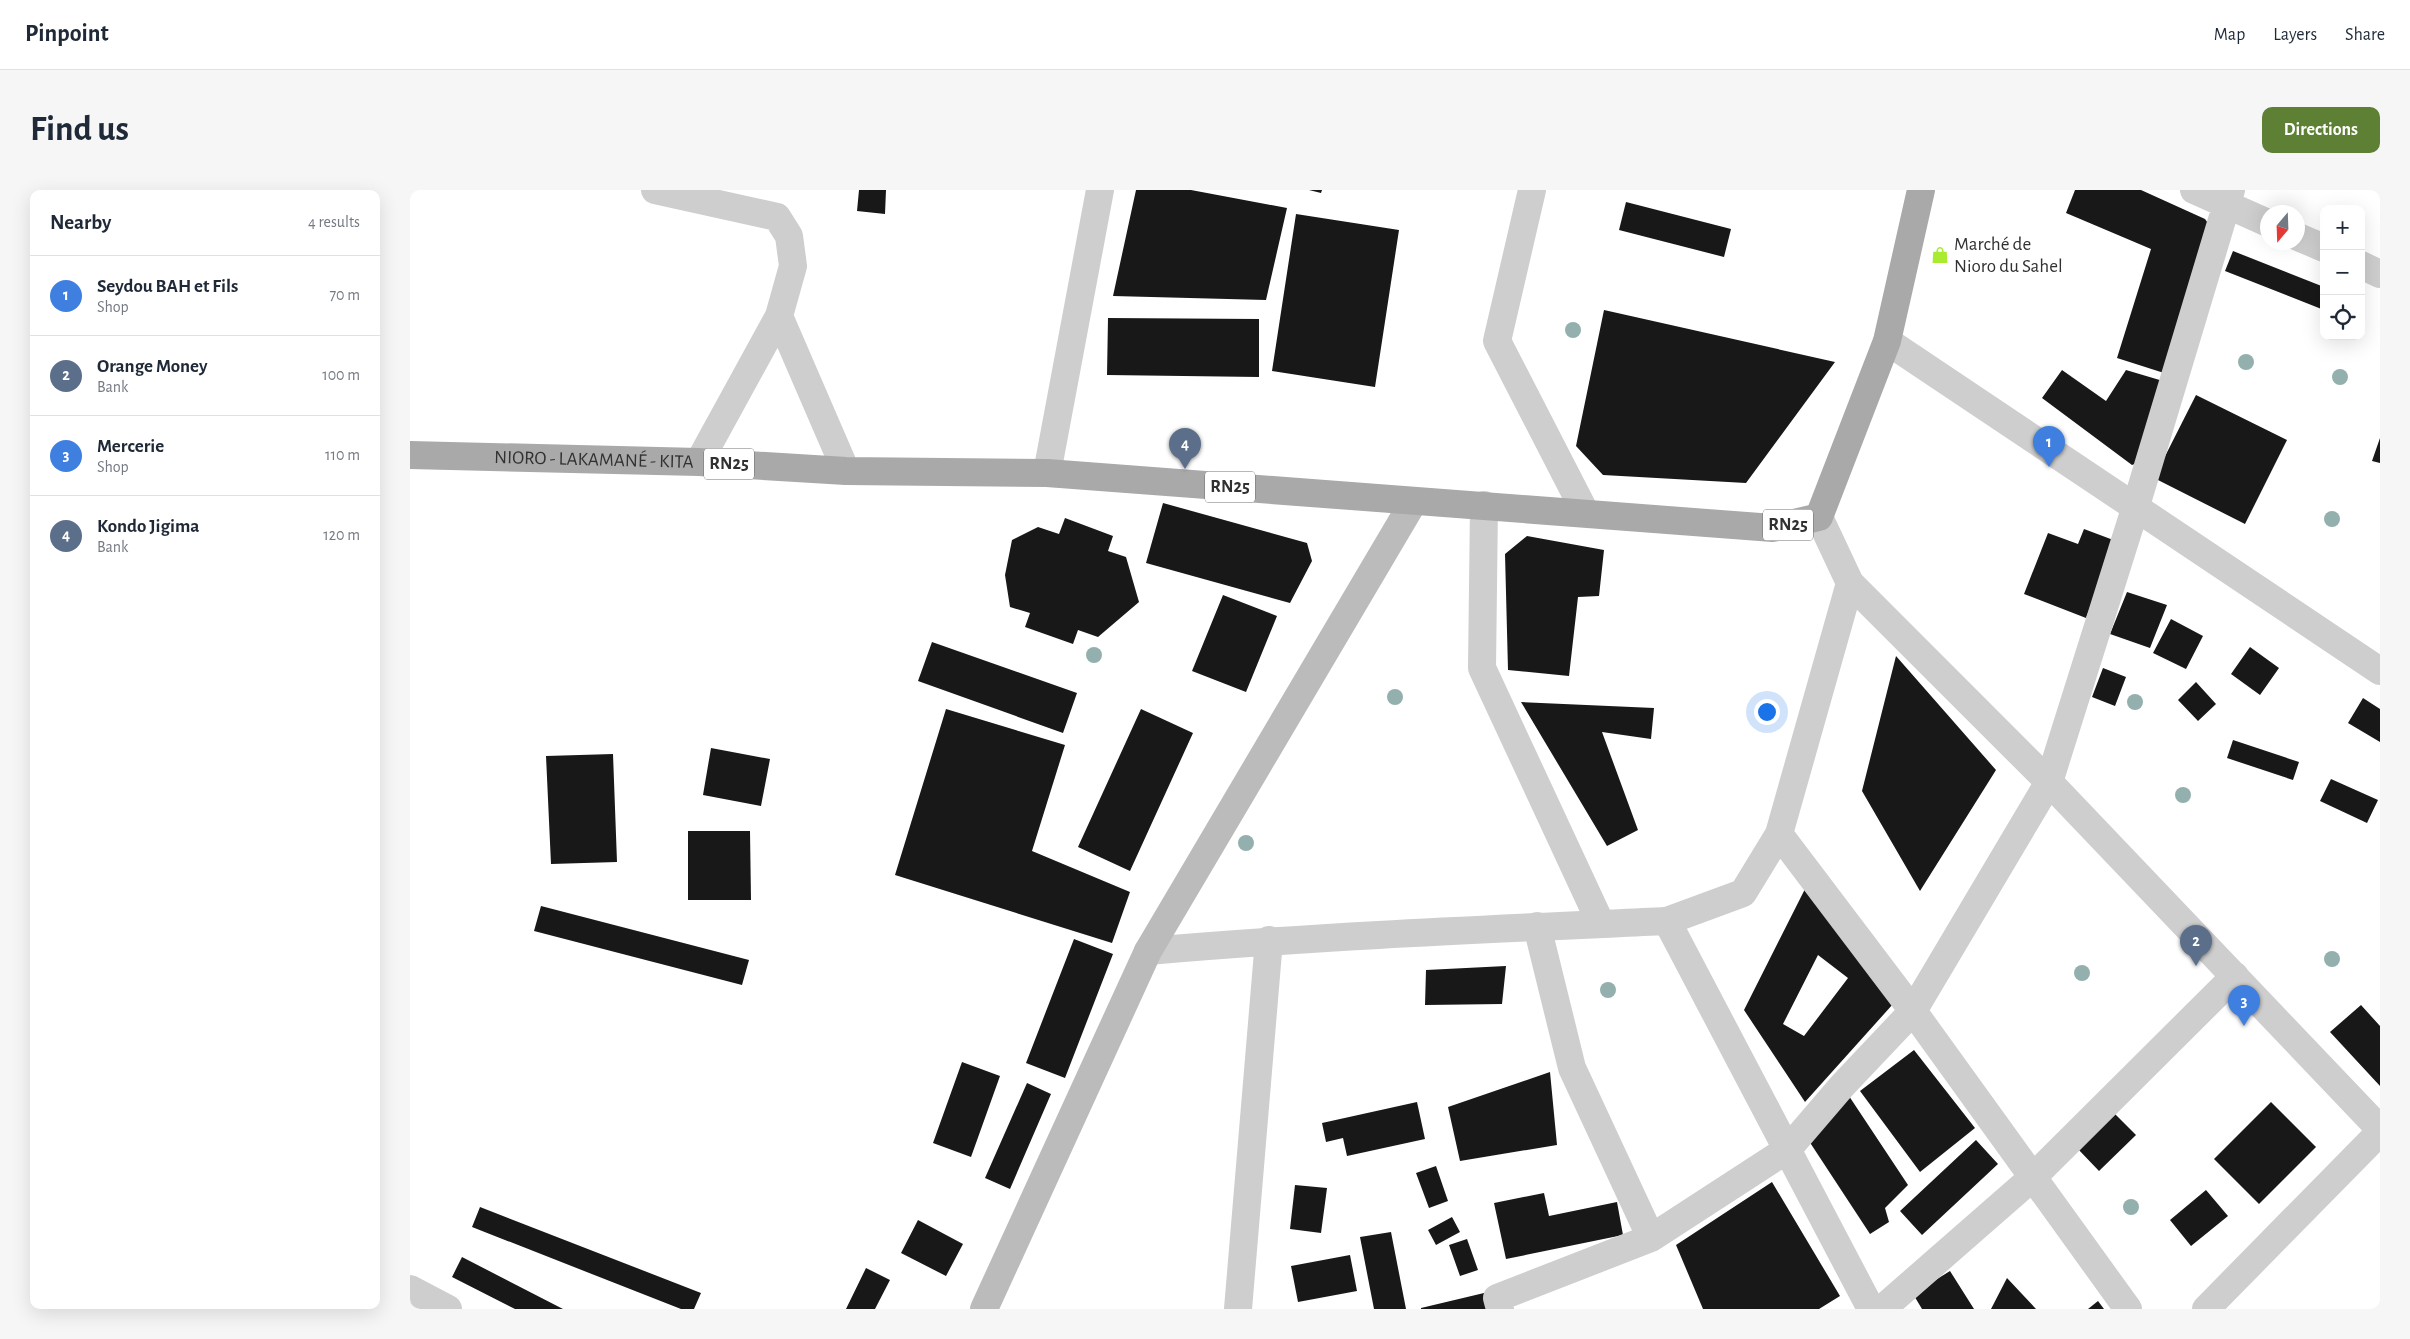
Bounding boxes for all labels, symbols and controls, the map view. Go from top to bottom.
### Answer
text: Pinpoint [25,22,109,46]
text: Map [2214,26,2245,44]
text: Layers [2273,26,2317,44]
text: Share [2345,26,2385,44]
button: Directions [2262,107,2380,153]
text: Find us [30,112,129,147]
north arrow [2260,205,2305,250]
map controls [2320,205,2365,340]
button: + [2320,205,2365,250]
text: Nearby [50,212,111,233]
text: 4 results [308,214,360,230]
place label: Marché de Nioro du Sahel [1954,235,2063,276]
shop icon: Marché de Nioro du Sahel [1930,245,1950,265]
button: − [2320,250,2365,295]
text: Seydou BAH et Fils [97,277,238,296]
text: 1 [63,287,69,303]
text: 70 m [329,287,360,303]
button: locate [2320,295,2365,340]
text: Shop [97,299,129,315]
text: Orange Money [97,357,208,376]
text: 2 [62,367,70,383]
text: 100 m [322,367,360,383]
text: Bank [97,379,128,395]
pin: 1 [2033,426,2065,467]
pin: 4 [1169,428,1201,469]
text: Mercerie [97,437,164,456]
text: 3 [63,447,69,463]
text: 110 m [325,447,360,463]
street label: NIORO - LAKAMANÉ - KITA [494,448,694,471]
road number: RN25 [704,448,754,480]
text: Shop [97,459,129,475]
road number: RN25 [1205,472,1255,502]
road number: RN25 [1763,510,1813,540]
text: Kondo Jigima [97,517,200,536]
text: 4 [62,527,70,543]
text: 120 m [323,527,360,543]
text: Bank [97,539,128,555]
your location [1754,699,1780,725]
pin: 2 [2180,925,2212,966]
pin: 3 [2228,985,2260,1026]

